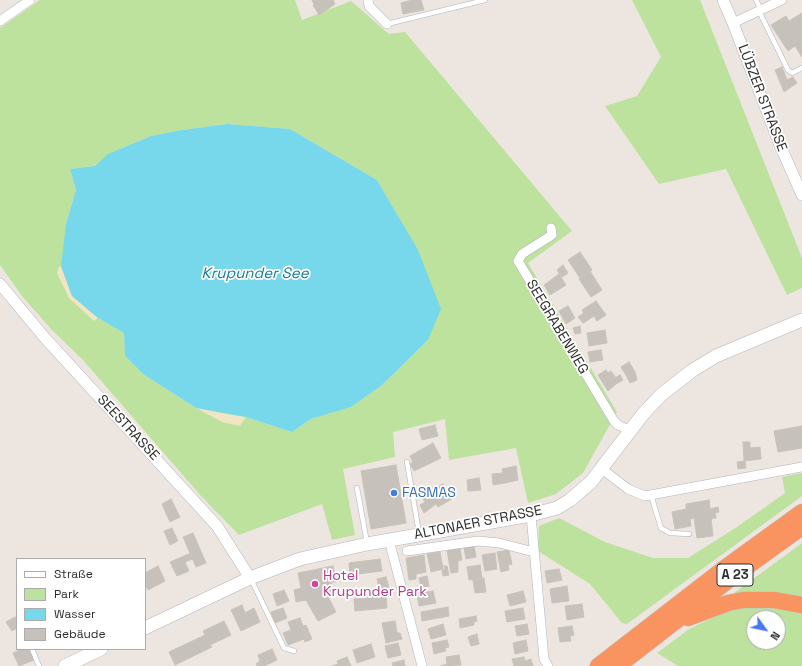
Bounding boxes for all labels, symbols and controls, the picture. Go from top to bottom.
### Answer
street label: LÜBZER STRASSE [734,42,790,154]
water label: Krupunder See [201,265,309,283]
street label: SEEGRABENWEG [522,277,592,377]
street label: SEESTRASSE [93,392,163,464]
place label: FASMAS [402,485,456,501]
marker: FASMAS [389,488,399,498]
street label: ALTONAER STRASSE [413,502,543,544]
legend [16,558,146,650]
road number: A 23 [717,564,753,586]
text: Straße [54,566,93,582]
place label: Hotel Krupunder Park [323,568,427,600]
marker: Hotel Krupunder Park [310,579,320,589]
text: Park [54,586,79,602]
text: Wasser [54,606,96,622]
north arrow [746,610,786,650]
text: Gebäude [54,626,106,642]
text: N [767,629,783,643]

